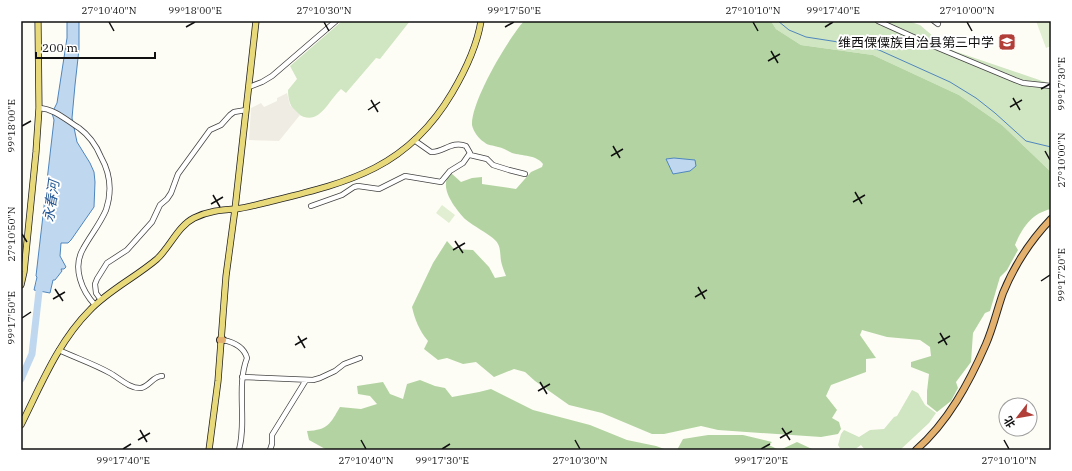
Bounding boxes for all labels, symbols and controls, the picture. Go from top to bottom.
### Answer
text: 27°10'40"N [82,4,137,17]
text: 99°18'00"E [168,4,222,17]
text: 27°10'30"N [297,4,352,17]
text: 99°17'50"E [487,4,541,17]
text: 27°10'10"N [726,4,781,17]
text: 99°17'40"E [806,4,860,17]
text: 27°10'00"N [940,4,995,17]
school or university icon: 维西傈僳族自治县第三中学 [997,32,1017,52]
scale bar [36,34,155,60]
place label: 维西傈僳族自治县第三中学 [838,34,994,51]
text: 200 m [42,40,78,55]
text: 99°17'30"E [1055,57,1068,111]
text: 99°18'00"E [5,99,18,153]
text: 27°10'00"N [1055,132,1068,188]
water label: 永春河 [39,176,63,223]
text: 27°10'50"N [5,206,18,262]
text: 99°17'20"E [1055,248,1068,302]
text: 99°17'50"E [5,291,18,345]
north arrow [998,397,1038,437]
text: 北 [1001,414,1018,430]
text: 99°17'40"E [96,454,150,467]
text: 27°10'40"N [339,454,394,467]
text: 99°17'30"E [415,454,469,467]
text: 27°10'30"N [553,454,608,467]
text: 99°17'20"E [734,454,788,467]
text: 27°10'10"N [982,454,1037,467]

